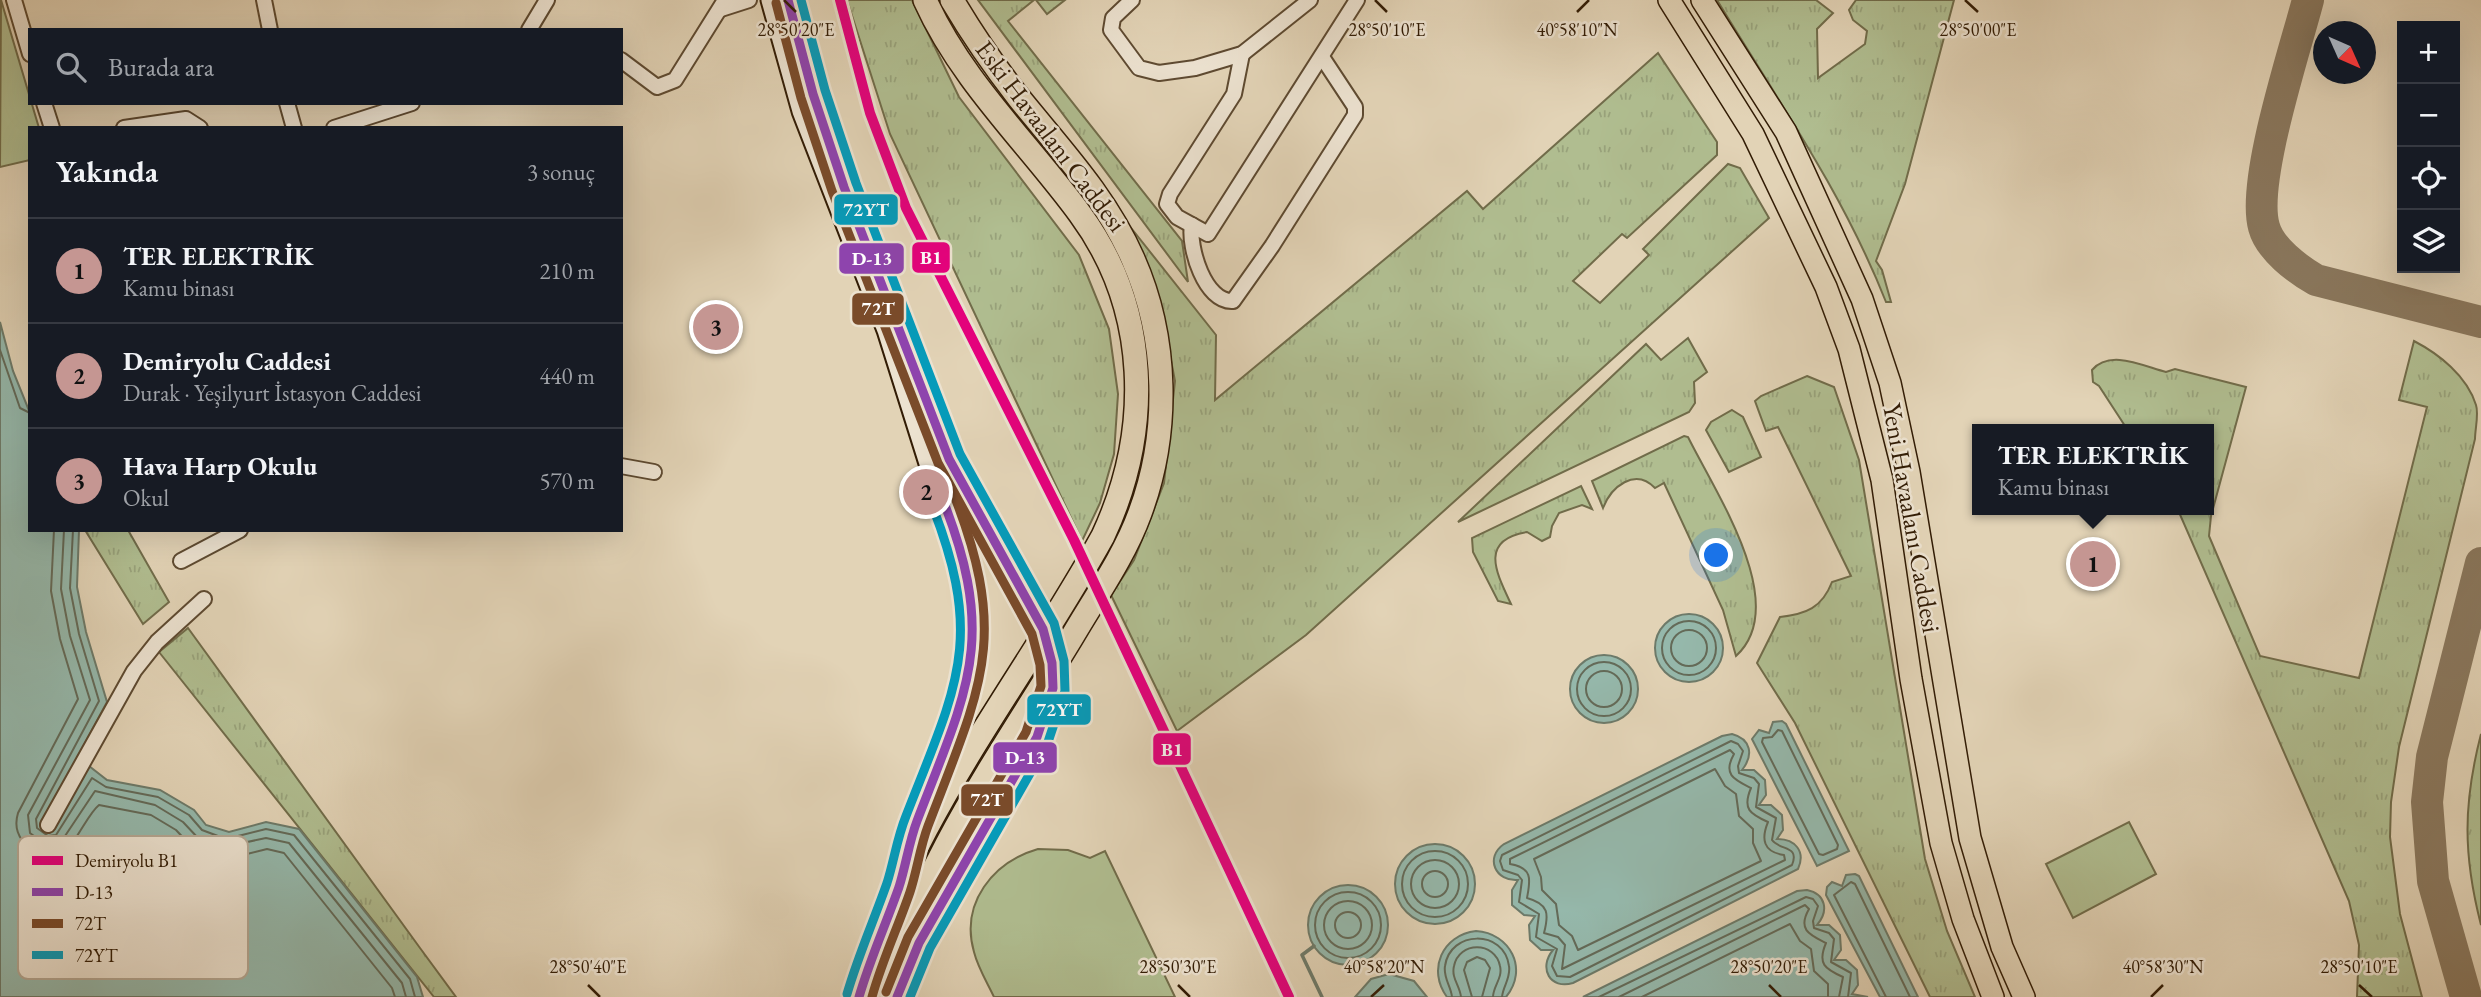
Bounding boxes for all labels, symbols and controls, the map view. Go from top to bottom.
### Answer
text: 28°50'20"E [758,18,834,41]
text: 28°50'10"E [1349,18,1425,41]
text: 40°58'10"N [1537,18,1618,41]
text: 28°50'00"E [1940,18,2016,41]
north arrow [2313,21,2376,84]
map controls [2397,21,2460,273]
button: + [2397,21,2460,84]
search box [28,28,623,105]
street label: Eski Havaalanı Caddesi [968,33,1134,239]
icon: search [52,48,90,86]
text: Burada ara [108,50,214,84]
button: − [2397,84,2460,147]
button: locate [2397,147,2460,210]
text: Yakında [56,152,158,191]
text: 3 sonuç [527,157,595,187]
line badge: 72YT [833,193,899,226]
text: 72YT [843,197,890,222]
button: layers [2397,210,2460,273]
text: TER ELEKTRİK [123,239,314,273]
line badge: B1 [911,241,951,274]
line badge: D-13 [838,242,905,275]
text: B1 [920,245,942,270]
text: D-13 [852,246,892,271]
text: 1 [73,256,85,286]
text: 210 m [539,256,595,286]
text: Kamu binası [123,273,234,303]
line badge: 72T [851,292,905,326]
text: 72T [861,296,895,321]
pin: 3 [693,301,739,353]
text: Demiryolu Caddesi [123,344,331,378]
text: 2 [73,361,85,391]
text: 440 m [539,361,595,391]
text: Durak · Yeşilyurt İstasyon Caddesi [123,378,421,408]
street label: Yeni Havaalanı Caddesi [1875,401,1949,635]
popup [1972,424,2214,515]
text: TER ELEKTRİK [1998,438,2188,472]
text: Hava Harp Okulu [123,449,317,483]
text: 3 [73,466,85,496]
text: 570 m [539,466,595,496]
pin: 2 [903,466,949,518]
text: Kamu binası [1998,472,2109,502]
text: Okul [123,483,169,513]
your location [1699,538,1733,572]
pin: 1 [2070,538,2116,590]
line badge: 72YT [1026,693,1092,726]
text: 72YT [1036,697,1083,722]
line badge: B1 [1152,732,1192,766]
text: B1 [1161,737,1183,762]
line badge: D-13 [992,741,1058,774]
text: D-13 [1005,745,1045,770]
line badge: 72T [960,783,1014,817]
text: 72T [970,787,1004,812]
legend [18,836,248,979]
text: Demiryolu B1 [75,848,178,873]
text: D-13 [75,880,113,905]
text: 72T [75,911,106,936]
text: 72YT [75,943,118,968]
text: 28°50'40"E [550,955,626,978]
text: 28°50'30"E [1140,955,1216,978]
text: 40°58'20"N [1344,955,1425,978]
text: 28°50'20"E [1731,955,1807,978]
text: 40°58'30"N [2123,955,2204,978]
text: 28°50'10"E [2321,955,2397,978]

